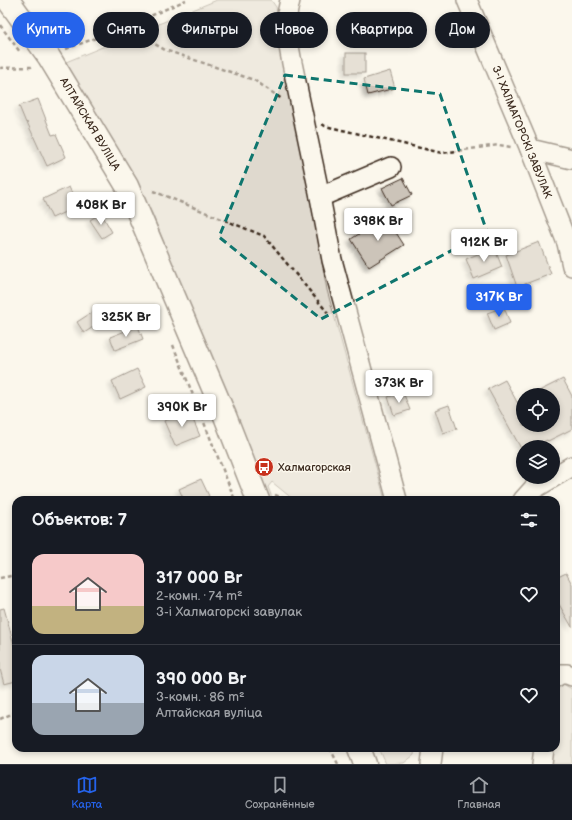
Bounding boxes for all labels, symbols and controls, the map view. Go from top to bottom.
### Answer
chip: Купить [12,12,85,48]
chip: Снять [93,12,159,48]
chip: Фильтры [167,12,252,48]
chip: Новое [260,12,328,48]
chip: Квартира [336,12,427,48]
chip: Дом [435,12,490,48]
street label: 3-І ХАЛМАГОРСКІ ЗАВУЛАК [489,64,555,201]
street label: АЛТАЙСКАЯ ВУЛІЦА [57,74,123,173]
pin: 408K Br [64,192,138,226]
text: 408K Br [76,197,126,213]
pin: 398K Br [341,208,415,242]
text: 398K Br [353,213,403,229]
pin: 912K Br [447,229,521,263]
text: 912K Br [460,234,508,250]
pin: 317K Br [462,284,536,318]
text: 317K Br [476,289,522,305]
pin: 325K Br [89,304,163,338]
text: 325K Br [101,309,151,325]
pin: 373K Br [362,370,436,404]
text: 373K Br [374,375,424,391]
map controls [516,388,560,484]
button: locate [516,388,560,432]
pin: 390K Br [145,394,219,428]
text: 390K Br [157,399,207,415]
button: layers [516,440,560,484]
bus stop icon: Халмагорская [253,456,275,478]
place label: Халмагорская [278,461,351,474]
icon: filters [518,509,540,531]
text: Объектов: 7 [32,510,127,530]
text: 317 000 Br [156,568,242,588]
icon: home [64,570,112,618]
icon: heart [518,583,540,605]
text: 2-комн. · 74 m² [156,588,243,604]
text: 3-і Халмагорскі завулак [156,604,302,620]
text: 390 000 Br [156,669,246,689]
icon: home [64,671,112,719]
icon: heart [518,684,540,706]
text: 3-комн. · 86 m² [156,689,245,705]
text: Алтайская вуліца [156,705,262,721]
tab: Карта [71,774,102,811]
tab: Сохранённые [245,774,315,811]
tab: Главная [457,774,501,811]

